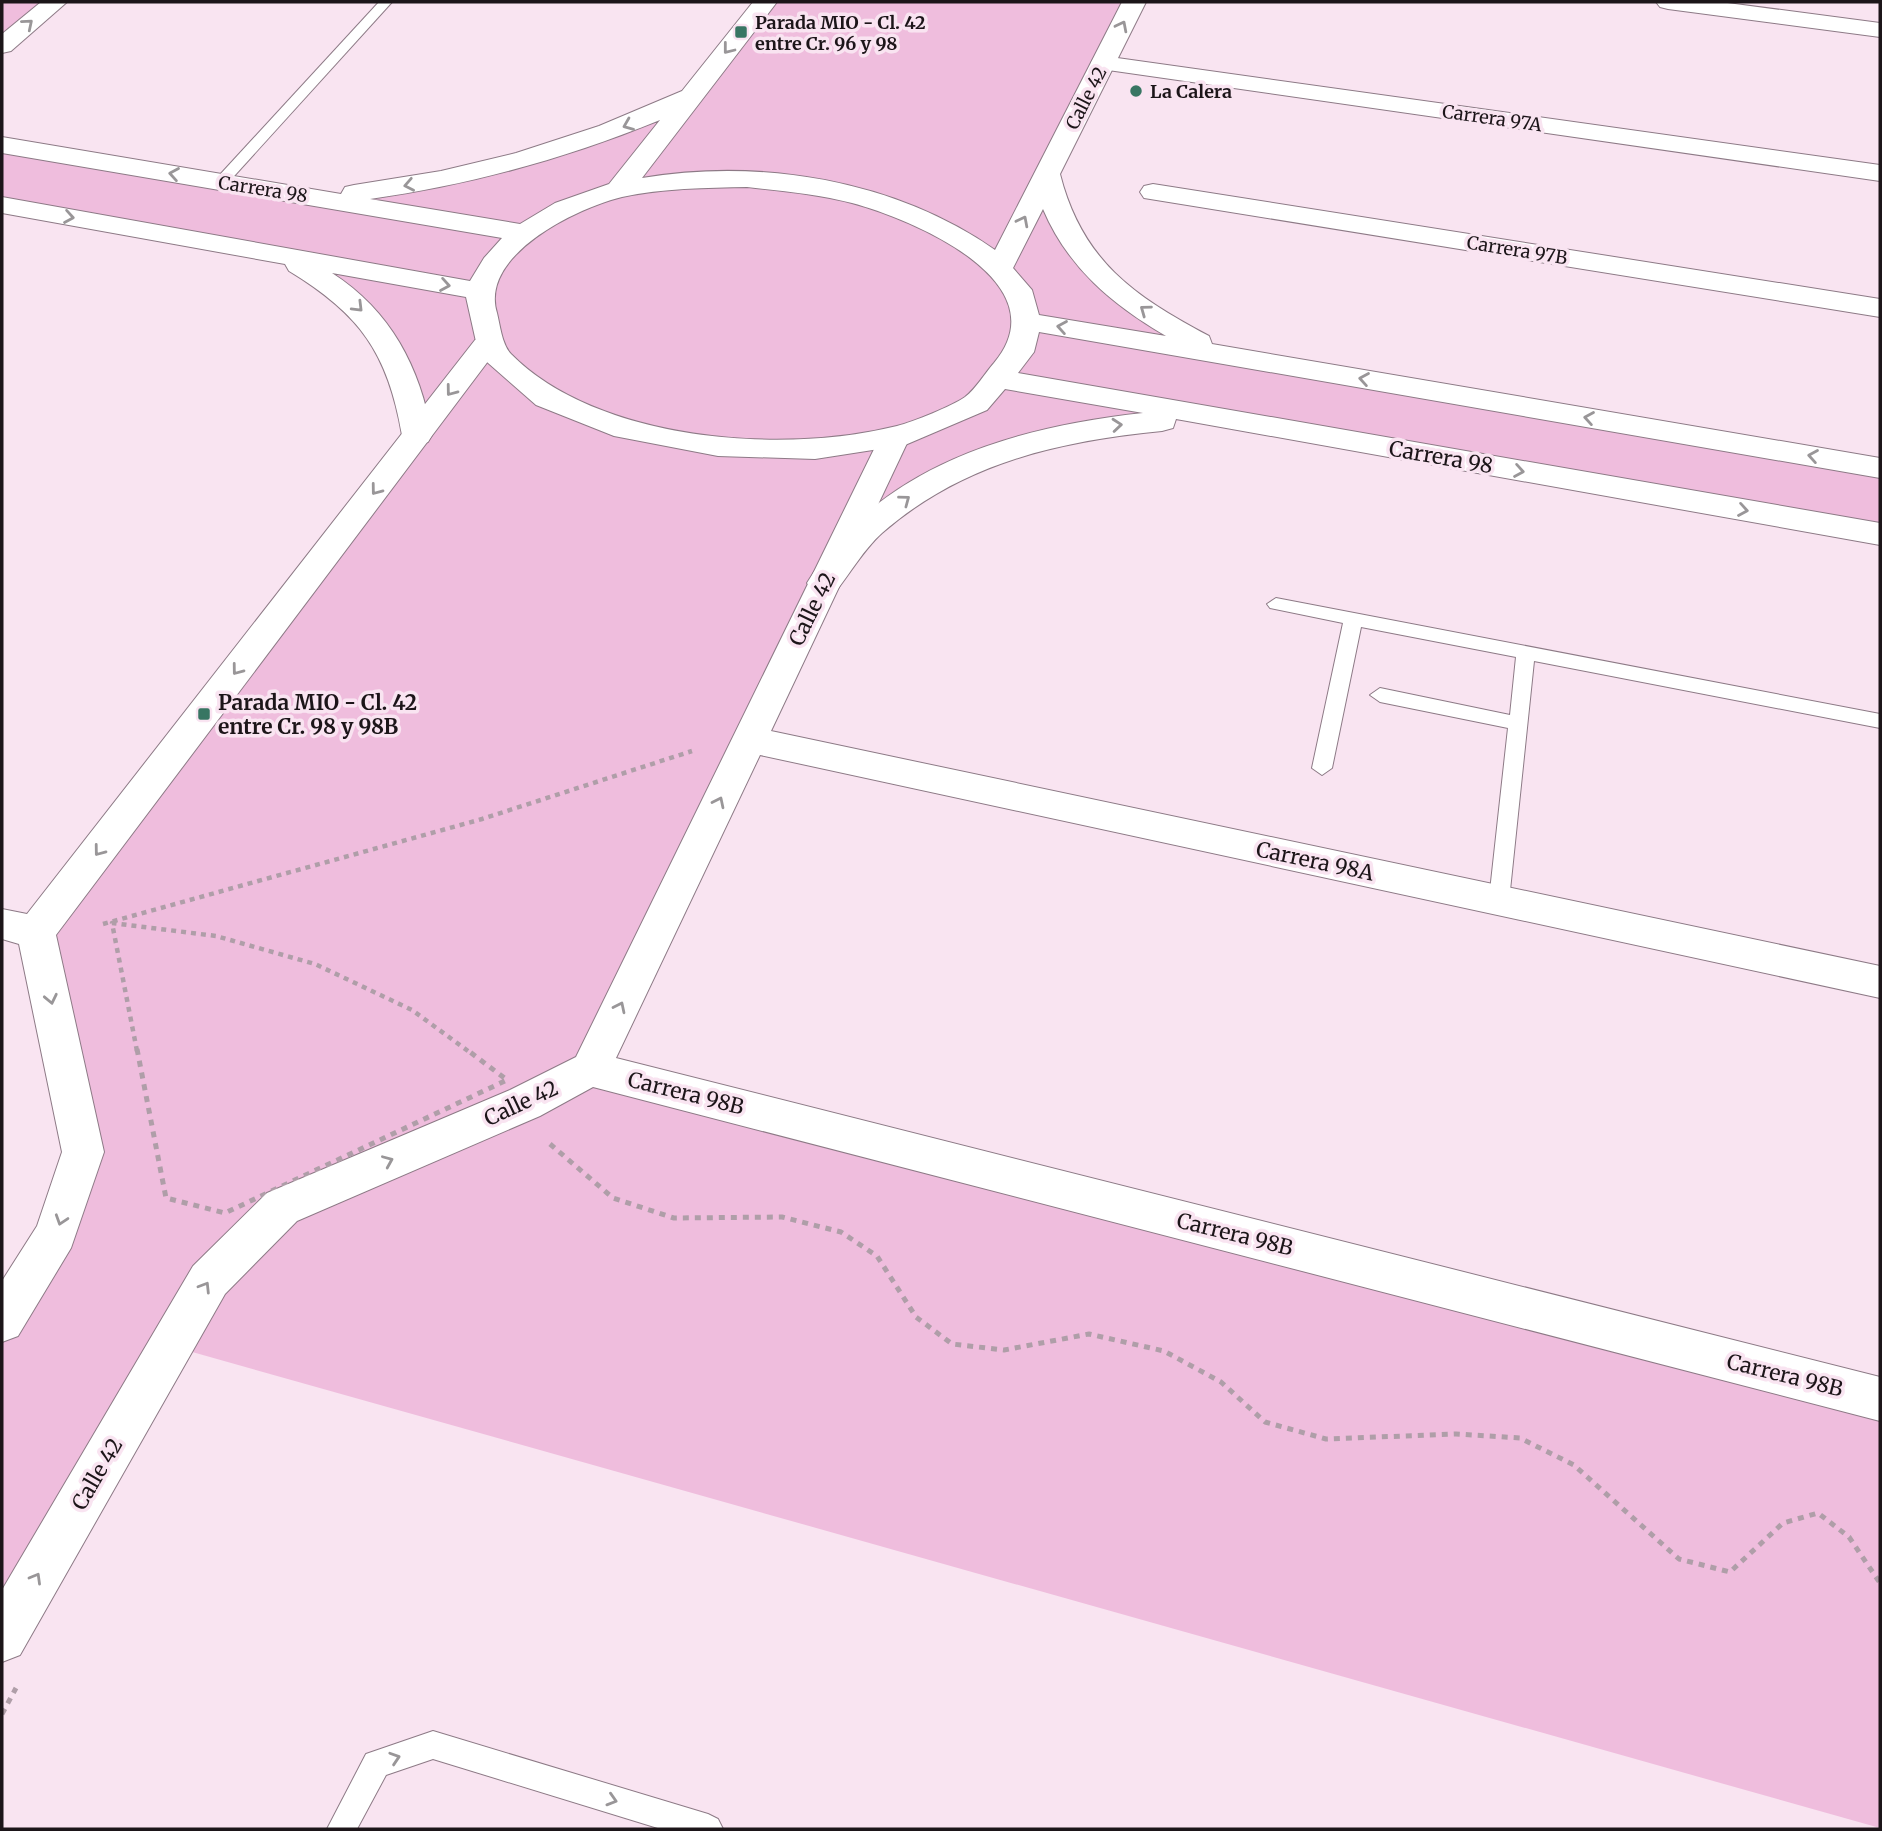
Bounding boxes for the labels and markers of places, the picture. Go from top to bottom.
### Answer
place label: Parada MIO - Cl. 42 entre Cr. 96 y 98 [755,11,926,55]
marker: Parada MIO - Cl. 42 entre Cr. 96 y 98 [733,24,749,40]
place label: La Calera [1150,80,1232,103]
marker: La Calera [1128,83,1144,99]
place label: Parada MIO - Cl. 42 entre Cr. 98 y 98B [218,689,417,740]
marker: Parada MIO - Cl. 42 entre Cr. 98 y 98B [196,706,212,722]

